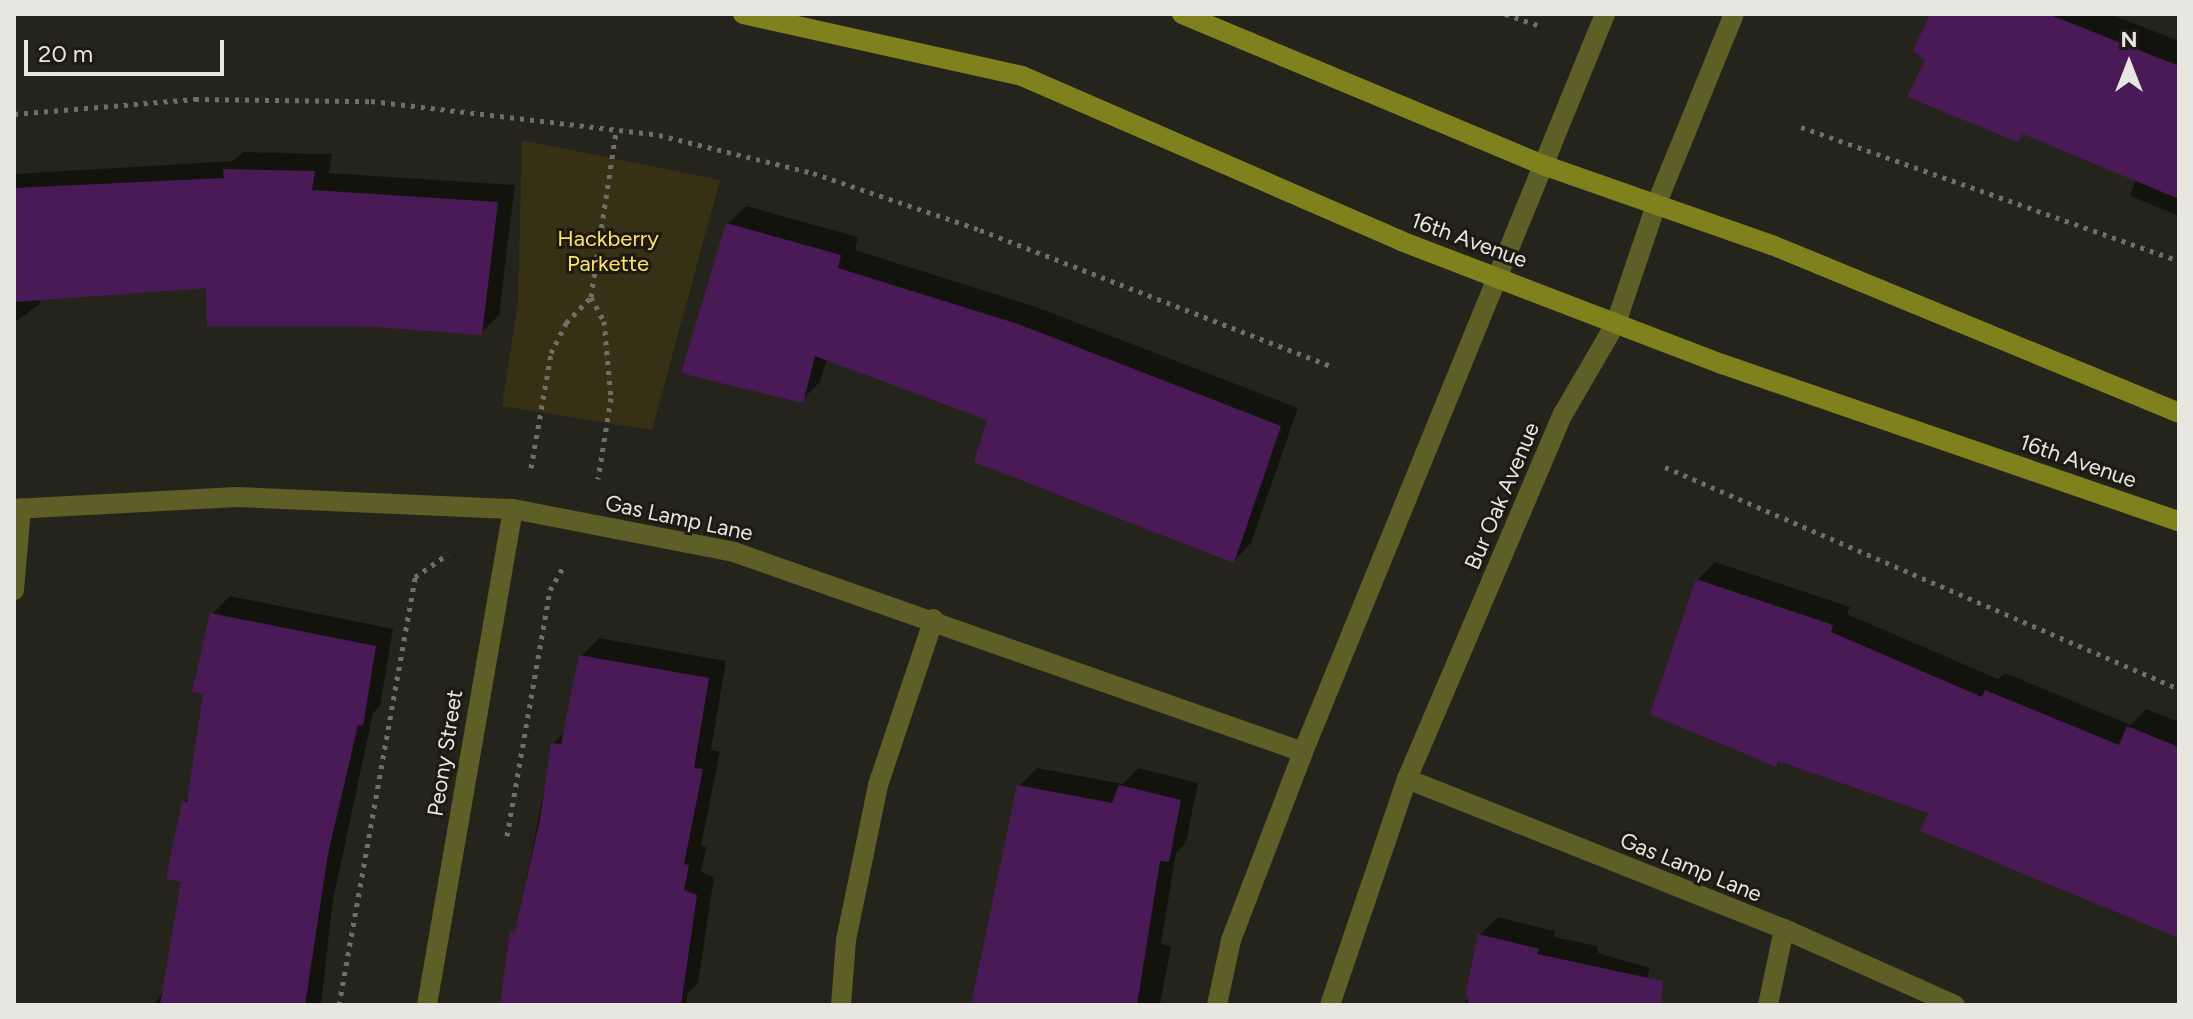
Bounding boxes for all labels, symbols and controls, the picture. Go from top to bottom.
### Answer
scale bar [28,24,228,74]
north arrow [2089,24,2169,104]
text: N [2120,26,2138,53]
text: 20 m [38,39,93,68]
street label: 16th Avenue [1407,207,1531,273]
park label: Hackberry Parkette [557,225,659,276]
street label: Bur Oak Avenue [1459,418,1545,574]
street label: 16th Avenue [2016,429,2140,493]
street label: Gas Lamp Lane [603,489,755,547]
street label: Peony Street [422,688,468,818]
street label: Gas Lamp Lane [1616,827,1766,907]

